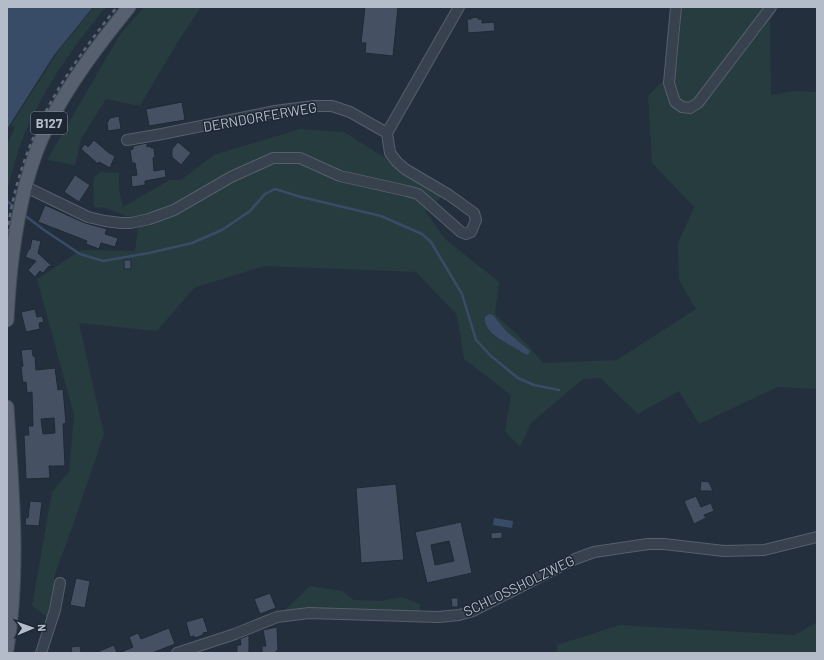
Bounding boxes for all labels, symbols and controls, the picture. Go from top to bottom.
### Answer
street label: DERNDORFERWEG [202,98,318,135]
road number: B127 [31,112,67,134]
street label: SCHLOSSHOLZWEG [460,551,577,620]
north arrow [12,608,52,648]
text: N [36,624,49,632]

